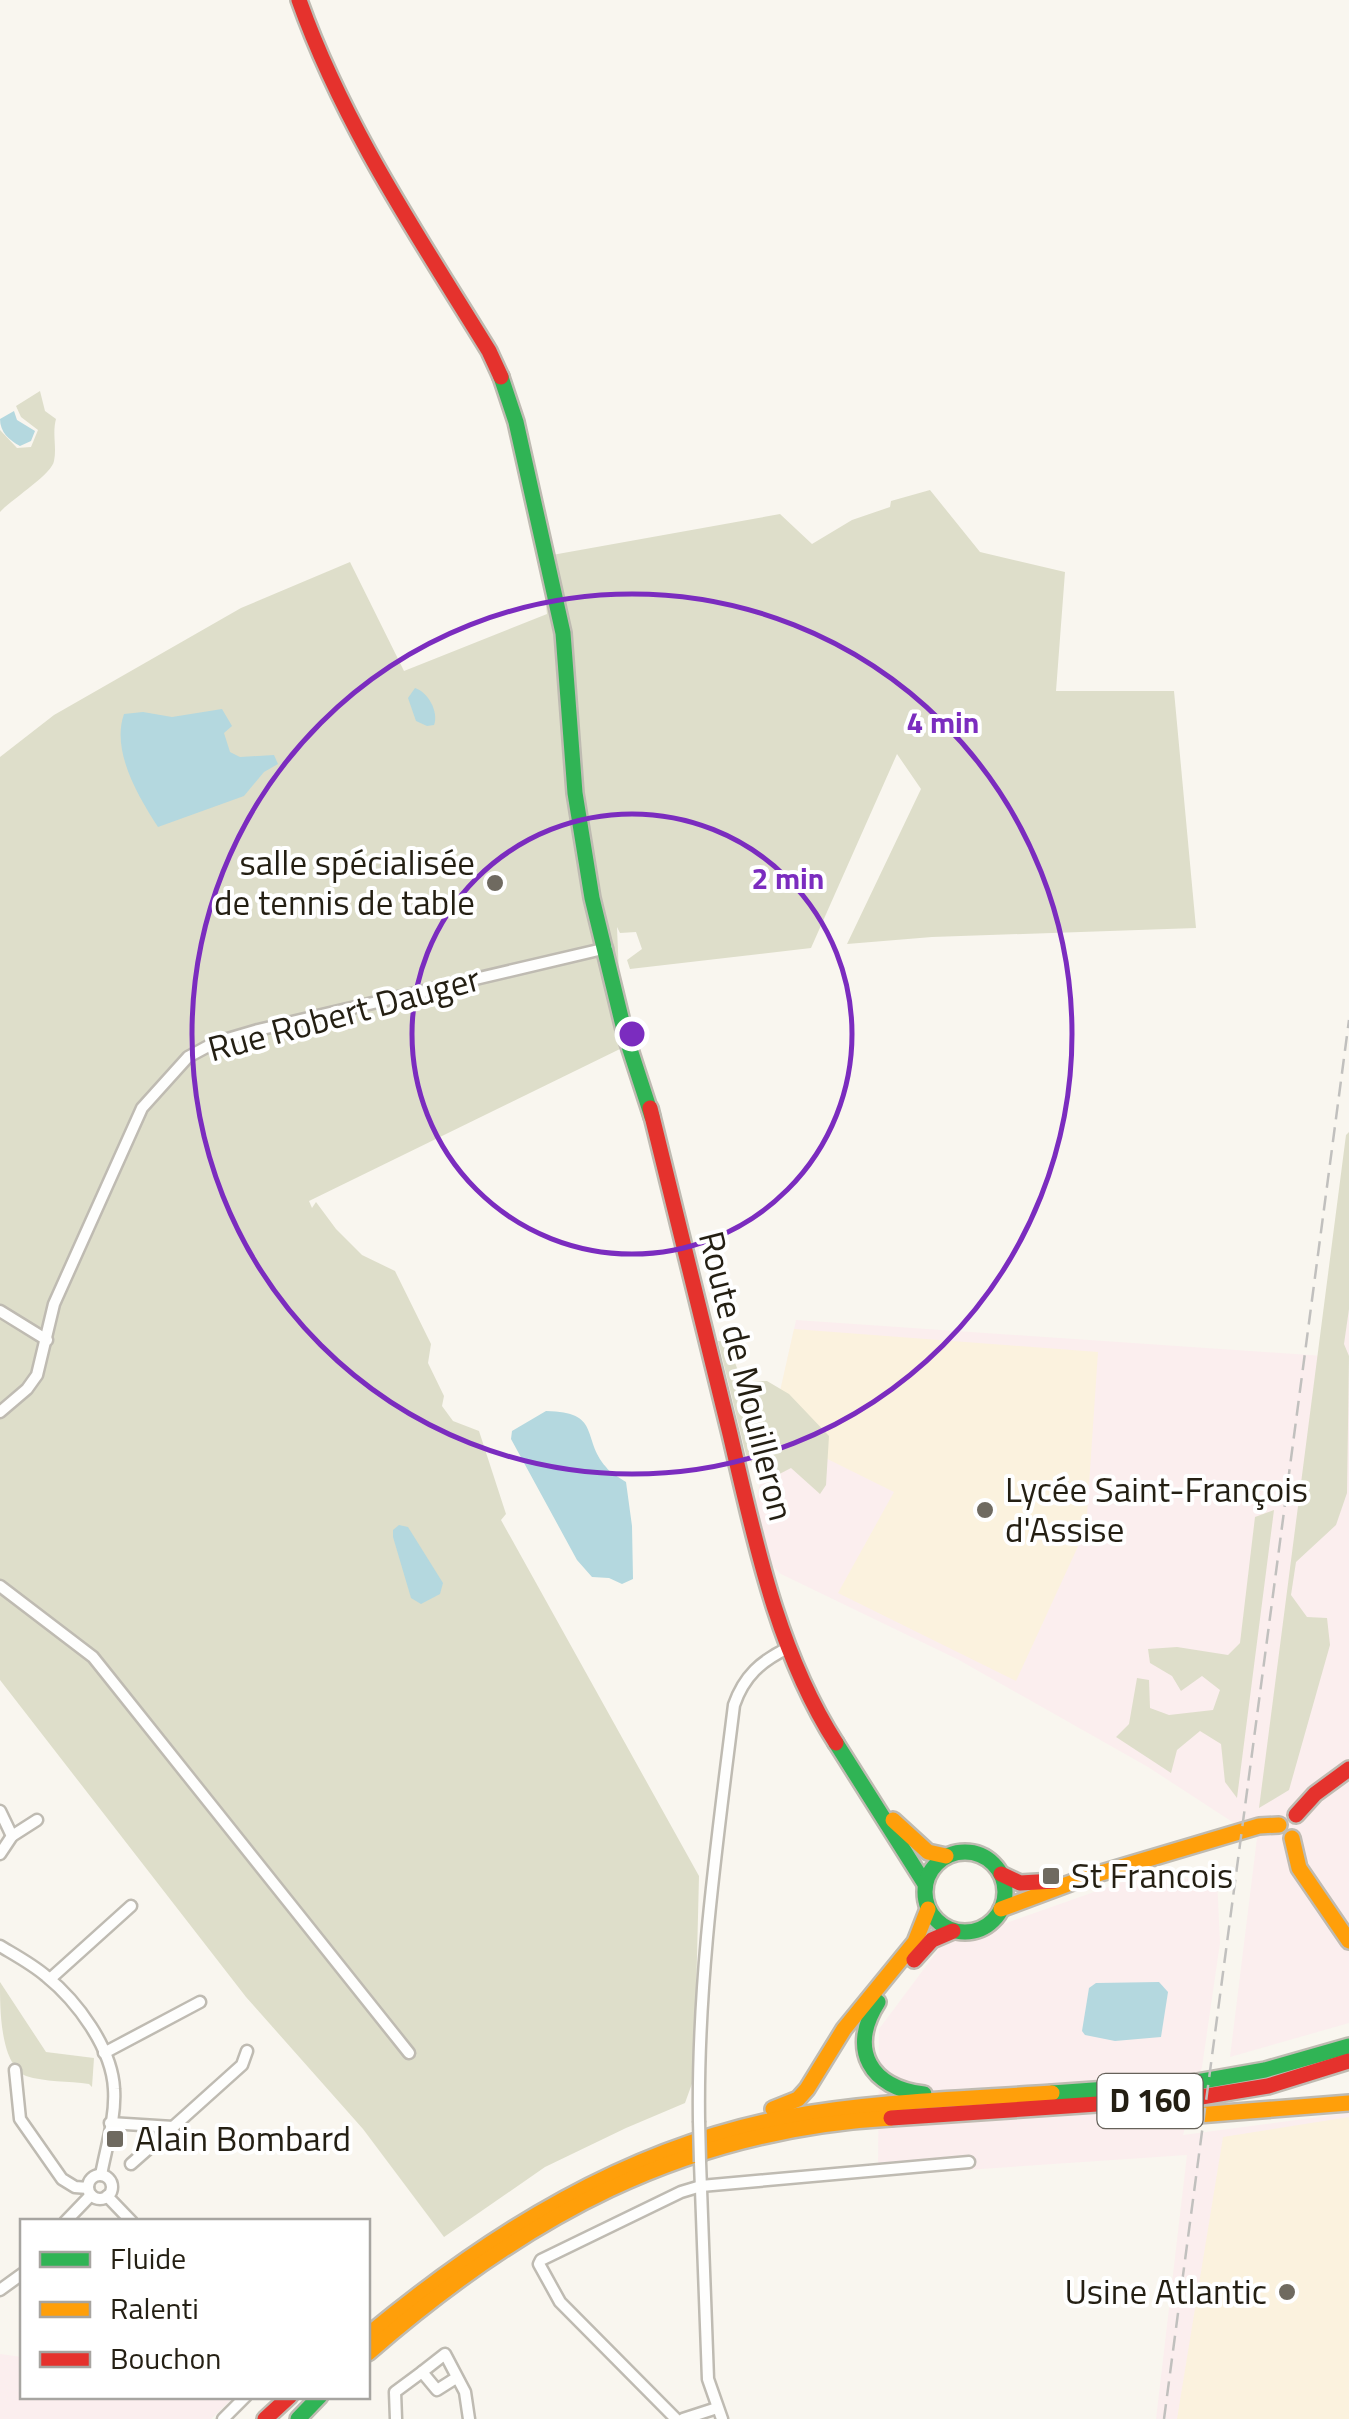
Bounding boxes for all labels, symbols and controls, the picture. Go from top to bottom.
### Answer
text: 4 min [907,699,979,745]
place label: salle spécialisée de tennis de table [214,835,475,929]
text: 2 min [752,855,824,901]
marker: salle spécialisée de tennis de table [484,872,506,894]
street label: Rue Robert Dauger [202,951,486,1075]
centre of rings [614,1016,650,1052]
street label: Route de Mouilleron [685,1225,809,1526]
place label: Lycée Saint-François d'Assise [1005,1462,1308,1556]
marker: Lycée Saint-François d'Assise [974,1499,996,1521]
place label: St Francois [1071,1848,1233,1902]
marker: St Francois [1040,1865,1062,1887]
road number: D 160 [1098,2074,1202,2128]
place label: Alain Bombard [135,2111,351,2165]
marker: Alain Bombard [104,2128,126,2150]
legend [20,2219,370,2399]
text: Fluide [110,2235,186,2281]
place label: Usine Atlantic [1064,2264,1267,2318]
marker: Usine Atlantic [1276,2281,1298,2303]
text: Ralenti [110,2285,199,2331]
text: Bouchon [110,2335,221,2381]

